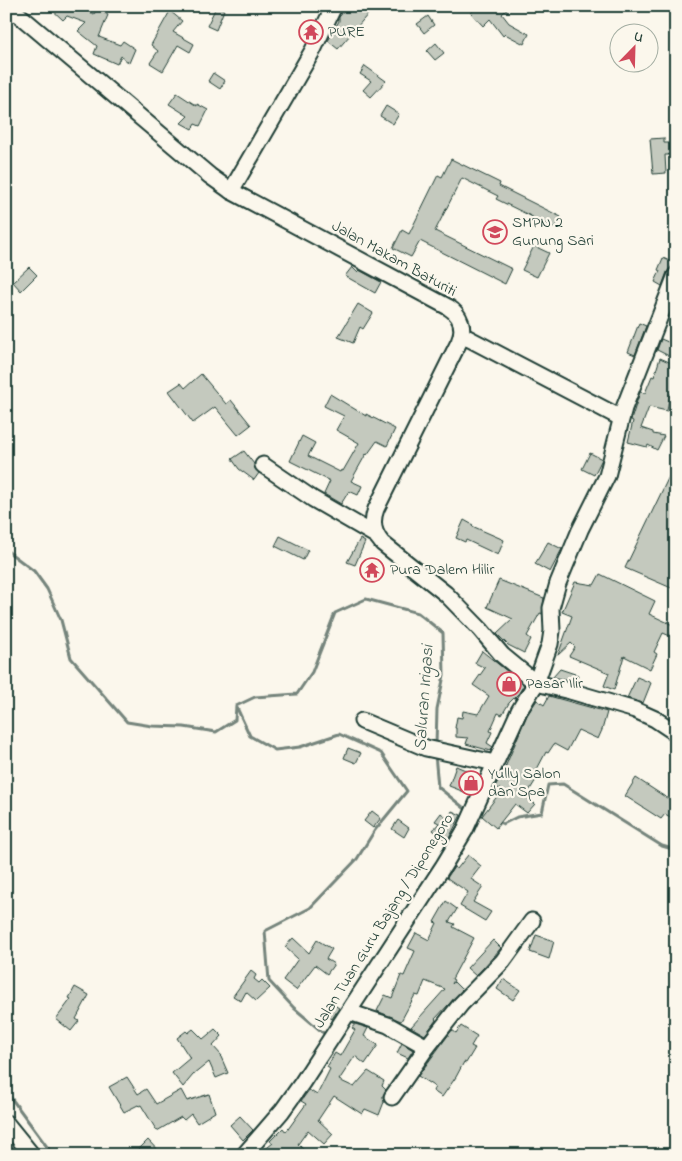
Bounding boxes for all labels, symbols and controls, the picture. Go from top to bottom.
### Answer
temple icon: PURE [298,19,324,45]
place label: PURE [328,20,365,44]
north arrow [610,22,660,72]
text: U [630,26,647,49]
place label: SMPN 2 Gunung Sari [512,211,594,253]
street label: Jalan Makam Baturiti [327,215,461,304]
school or university icon: SMPN 2 Gunung Sari [482,219,508,245]
temple icon: Pura Dalem Hilir [359,557,385,583]
place label: Pura Dalem Hilir [390,558,494,582]
water label: Saluran Irigasi [408,642,442,752]
shop icon: Pasar Ilir [496,671,522,697]
place label: Pasar Ilir [526,672,583,696]
place label: Yully Salon dan Spa [488,762,561,804]
shop icon: Yully Salon dan Spa [458,770,484,796]
street label: Jalan Tuan Guru Bajang / Diponegoro [308,809,460,1033]

